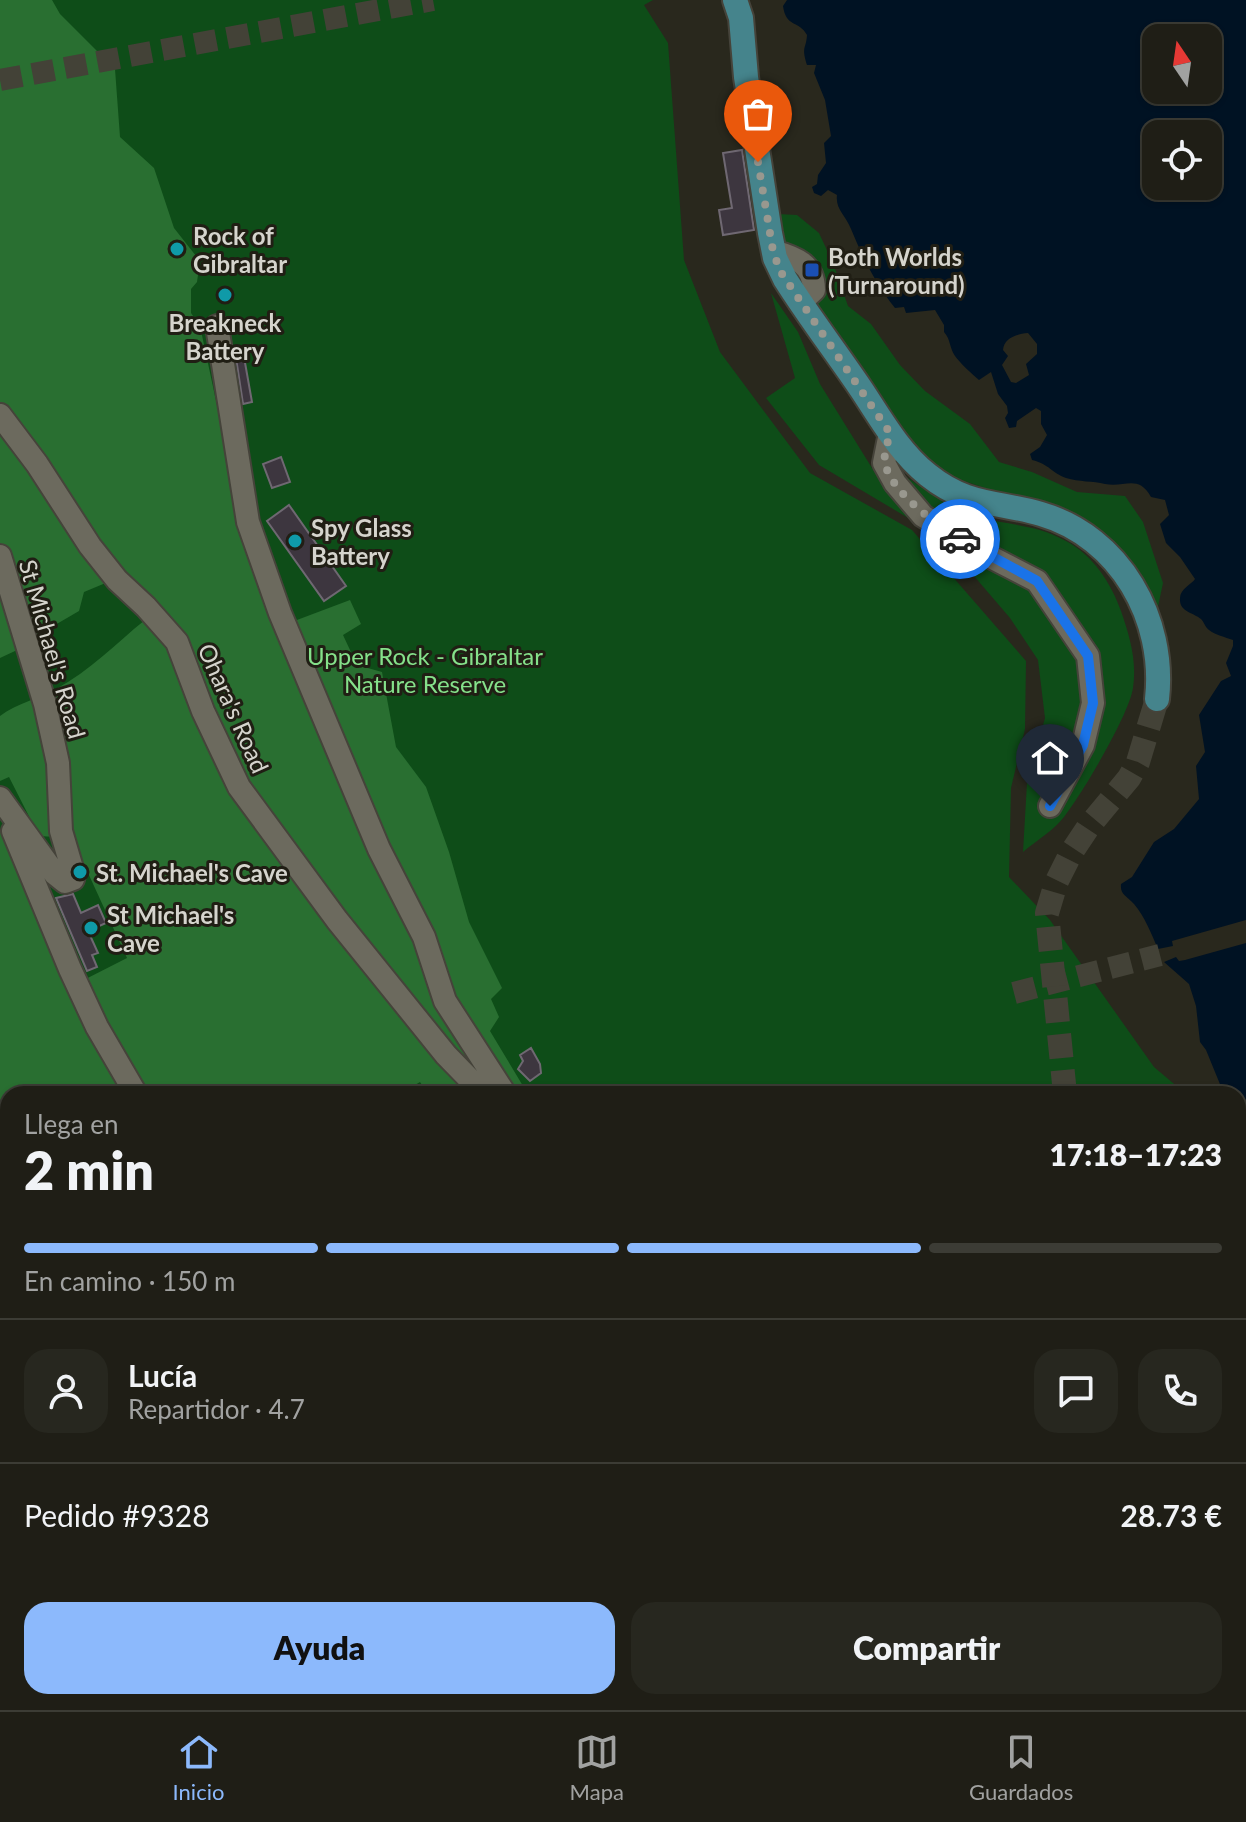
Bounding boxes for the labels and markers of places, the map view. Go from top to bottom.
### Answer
pin [724,80,792,162]
place label: Rock of Gibraltar [193,221,287,278]
marker: Rock of Gibraltar [168,240,186,258]
place label: Both Worlds (Turnaround) [828,242,965,299]
marker: Both Worlds (Turnaround) [803,261,821,279]
marker: Breakneck Battery [216,286,234,304]
place label: Breakneck Battery [169,308,282,365]
place label: Spy Glass Battery [311,513,412,570]
marker: Spy Glass Battery [286,532,304,550]
pin [1016,724,1084,806]
place label: St. Michael's Cave [96,858,288,887]
marker: St. Michael's Cave [71,863,89,881]
place label: St Michael's Cave [107,900,234,957]
marker: St Michael's Cave [82,919,100,937]

